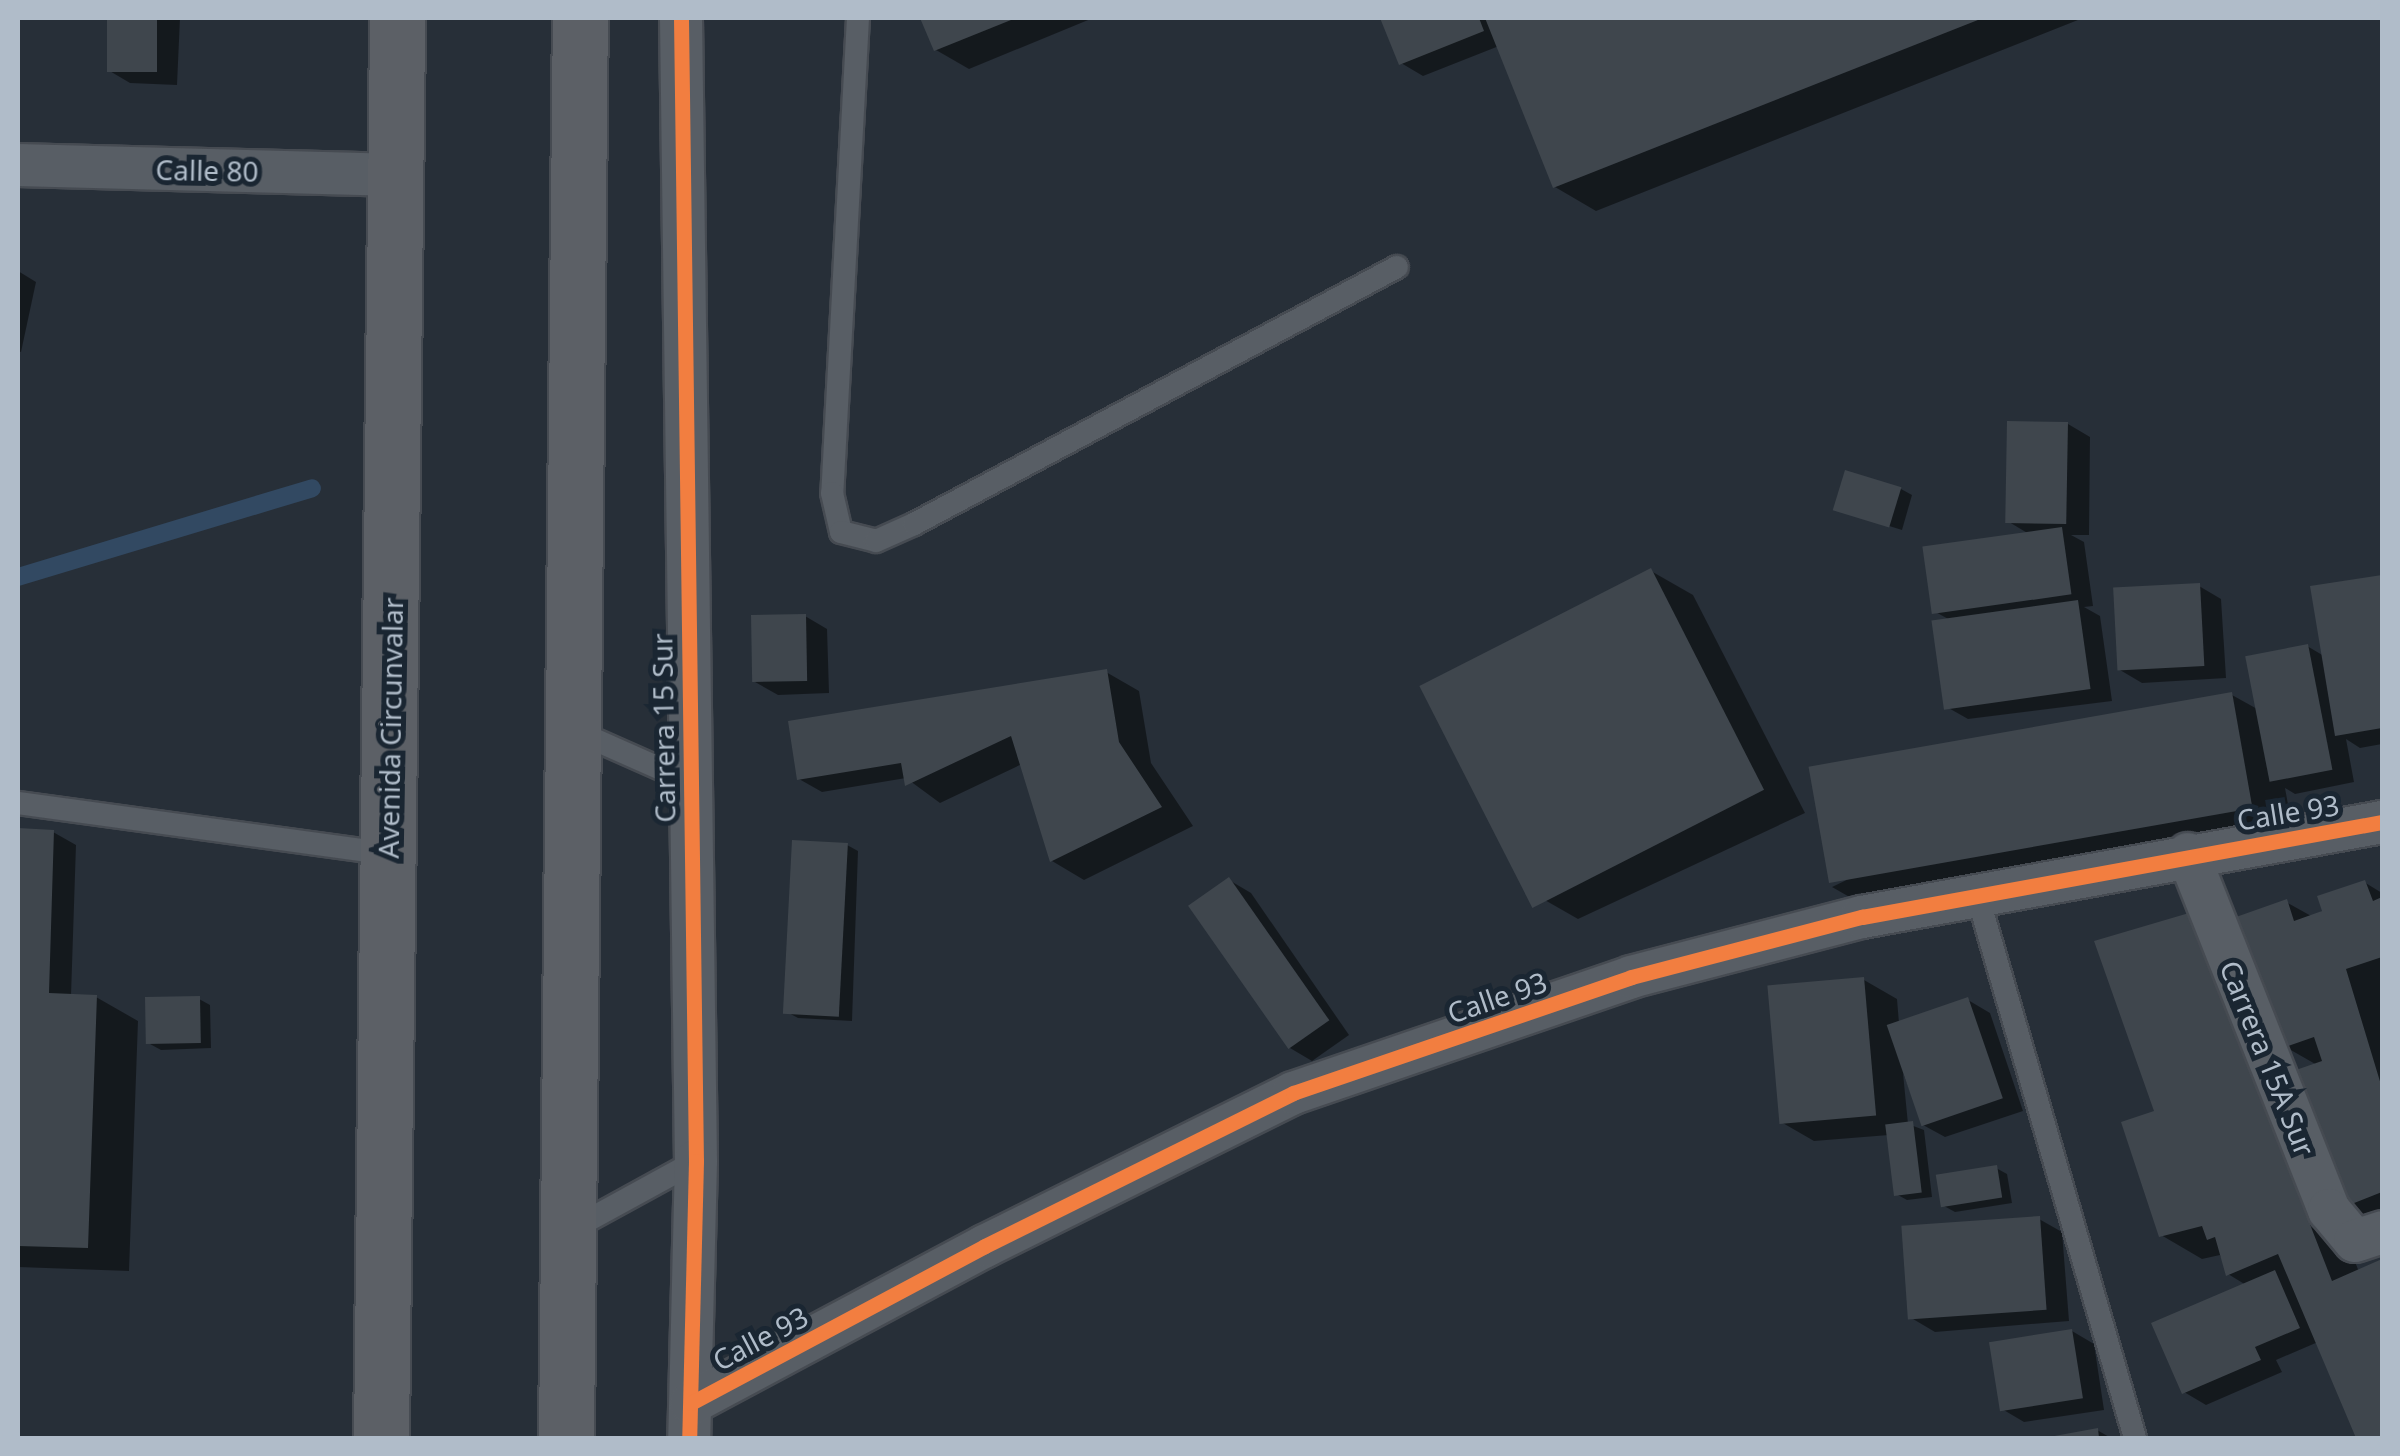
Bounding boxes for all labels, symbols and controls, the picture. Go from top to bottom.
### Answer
street label: Calle 80 [155,152,259,188]
street label: Avenida Circunvalar [371,597,409,859]
street label: Carrera 15 Sur [645,633,681,823]
street label: Calle 93 [2235,787,2341,837]
street label: Carrera 15A Sur [2214,956,2322,1160]
street label: Calle 93 [1443,964,1551,1030]
street label: Calle 93 [707,1299,813,1377]

